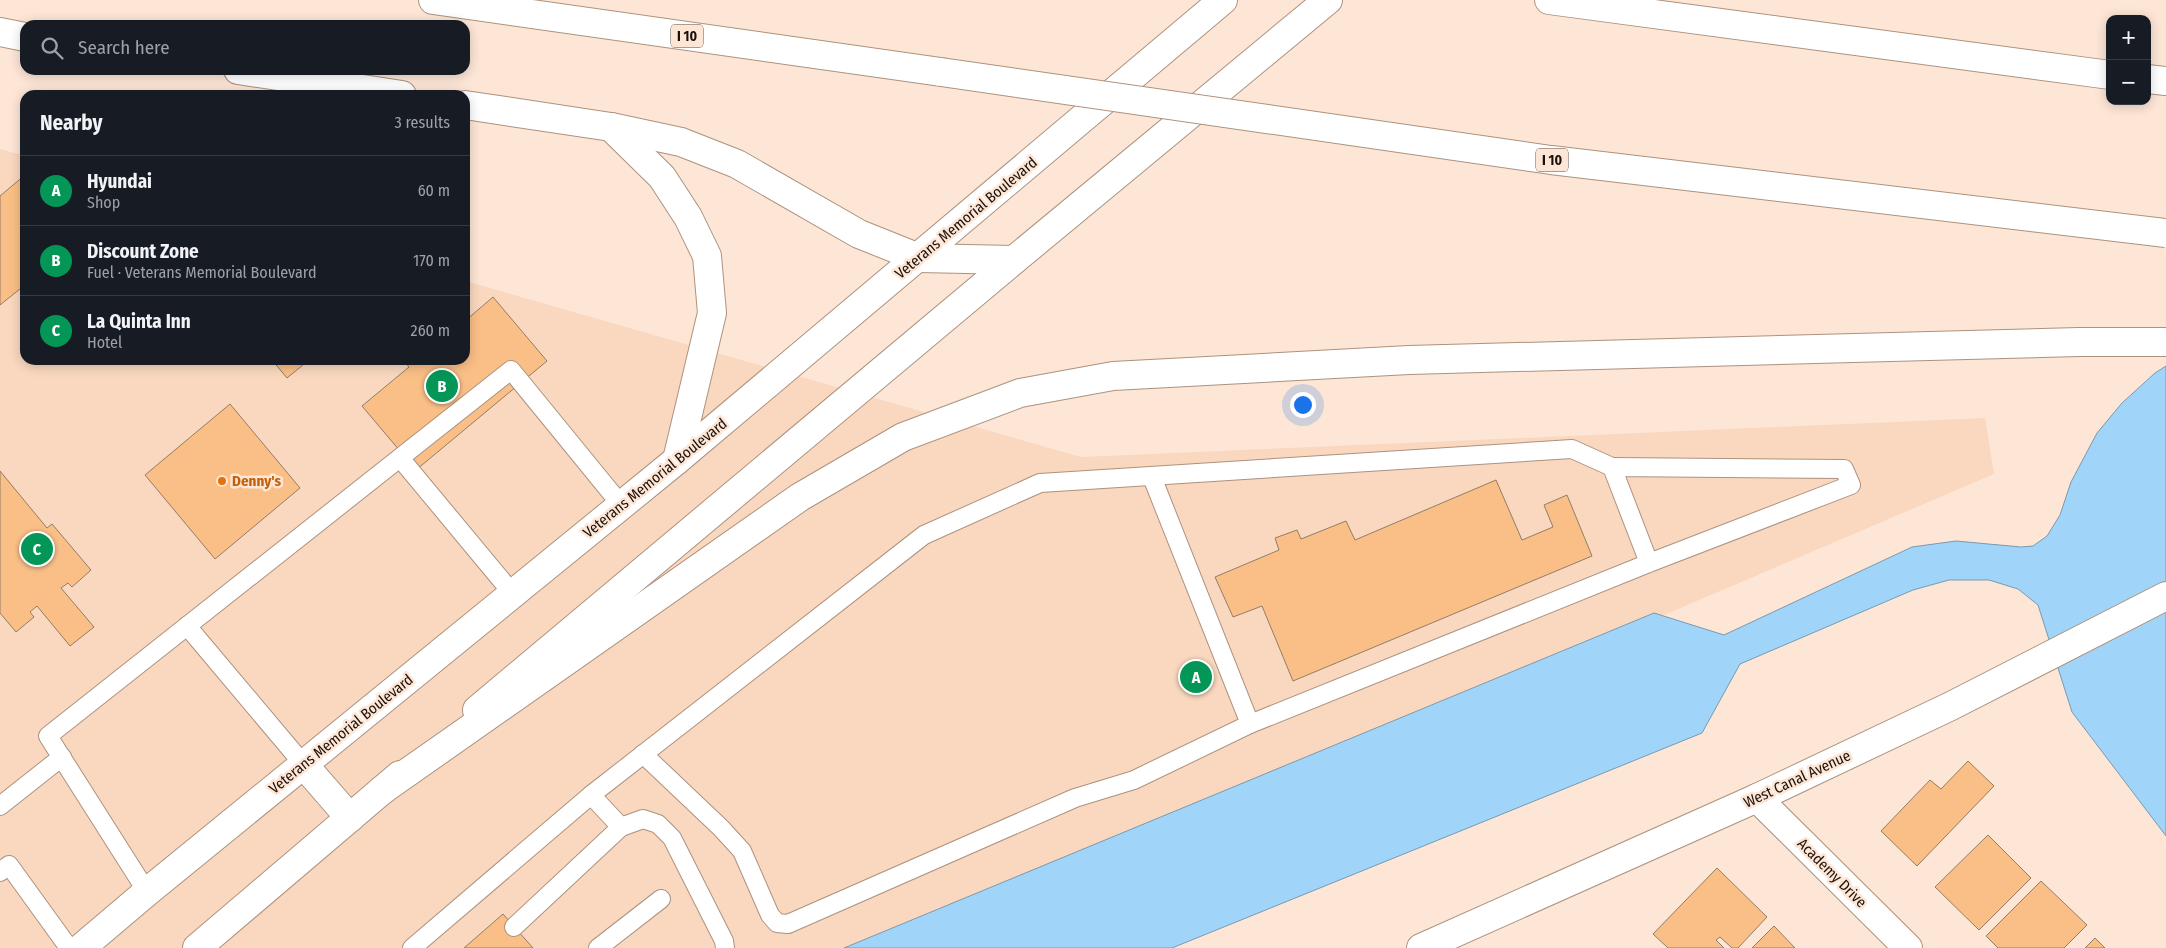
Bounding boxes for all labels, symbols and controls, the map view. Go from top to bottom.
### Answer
map controls [2106,15,2151,105]
button: + [2106,15,2151,60]
search box [20,20,470,75]
road number: I 10 [671,24,703,48]
icon: search [38,34,66,62]
text: Search here [78,36,170,59]
button: − [2106,60,2151,105]
text: Nearby [40,110,102,136]
text: 3 results [394,113,450,132]
road number: I 10 [1536,148,1568,172]
street label: Veterans Memorial Boulevard [891,153,1041,283]
text: Hyundai [87,170,152,193]
text: A [52,181,60,200]
text: 60 m [418,181,450,200]
text: Shop [87,193,120,212]
text: Discount Zone [87,240,199,263]
text: B [52,251,60,270]
text: 170 m [413,251,450,270]
text: Fuel · Veterans Memorial Boulevard [87,263,317,282]
text: La Quinta Inn [87,310,191,333]
text: C [52,321,60,340]
text: 260 m [411,321,450,340]
text: Hotel [87,333,122,352]
pin: B [426,367,458,405]
your location [1290,392,1316,418]
street label: Veterans Memorial Boulevard [579,414,731,542]
place label: Denny's [232,472,282,490]
marker: Denny's [216,475,228,487]
pin: C [21,530,53,568]
pin: A [1180,658,1212,696]
street label: Veterans Memorial Boulevard [265,670,417,798]
street label: West Canal Avenue [1741,746,1853,812]
street label: Academy Drive [1794,835,1870,911]

